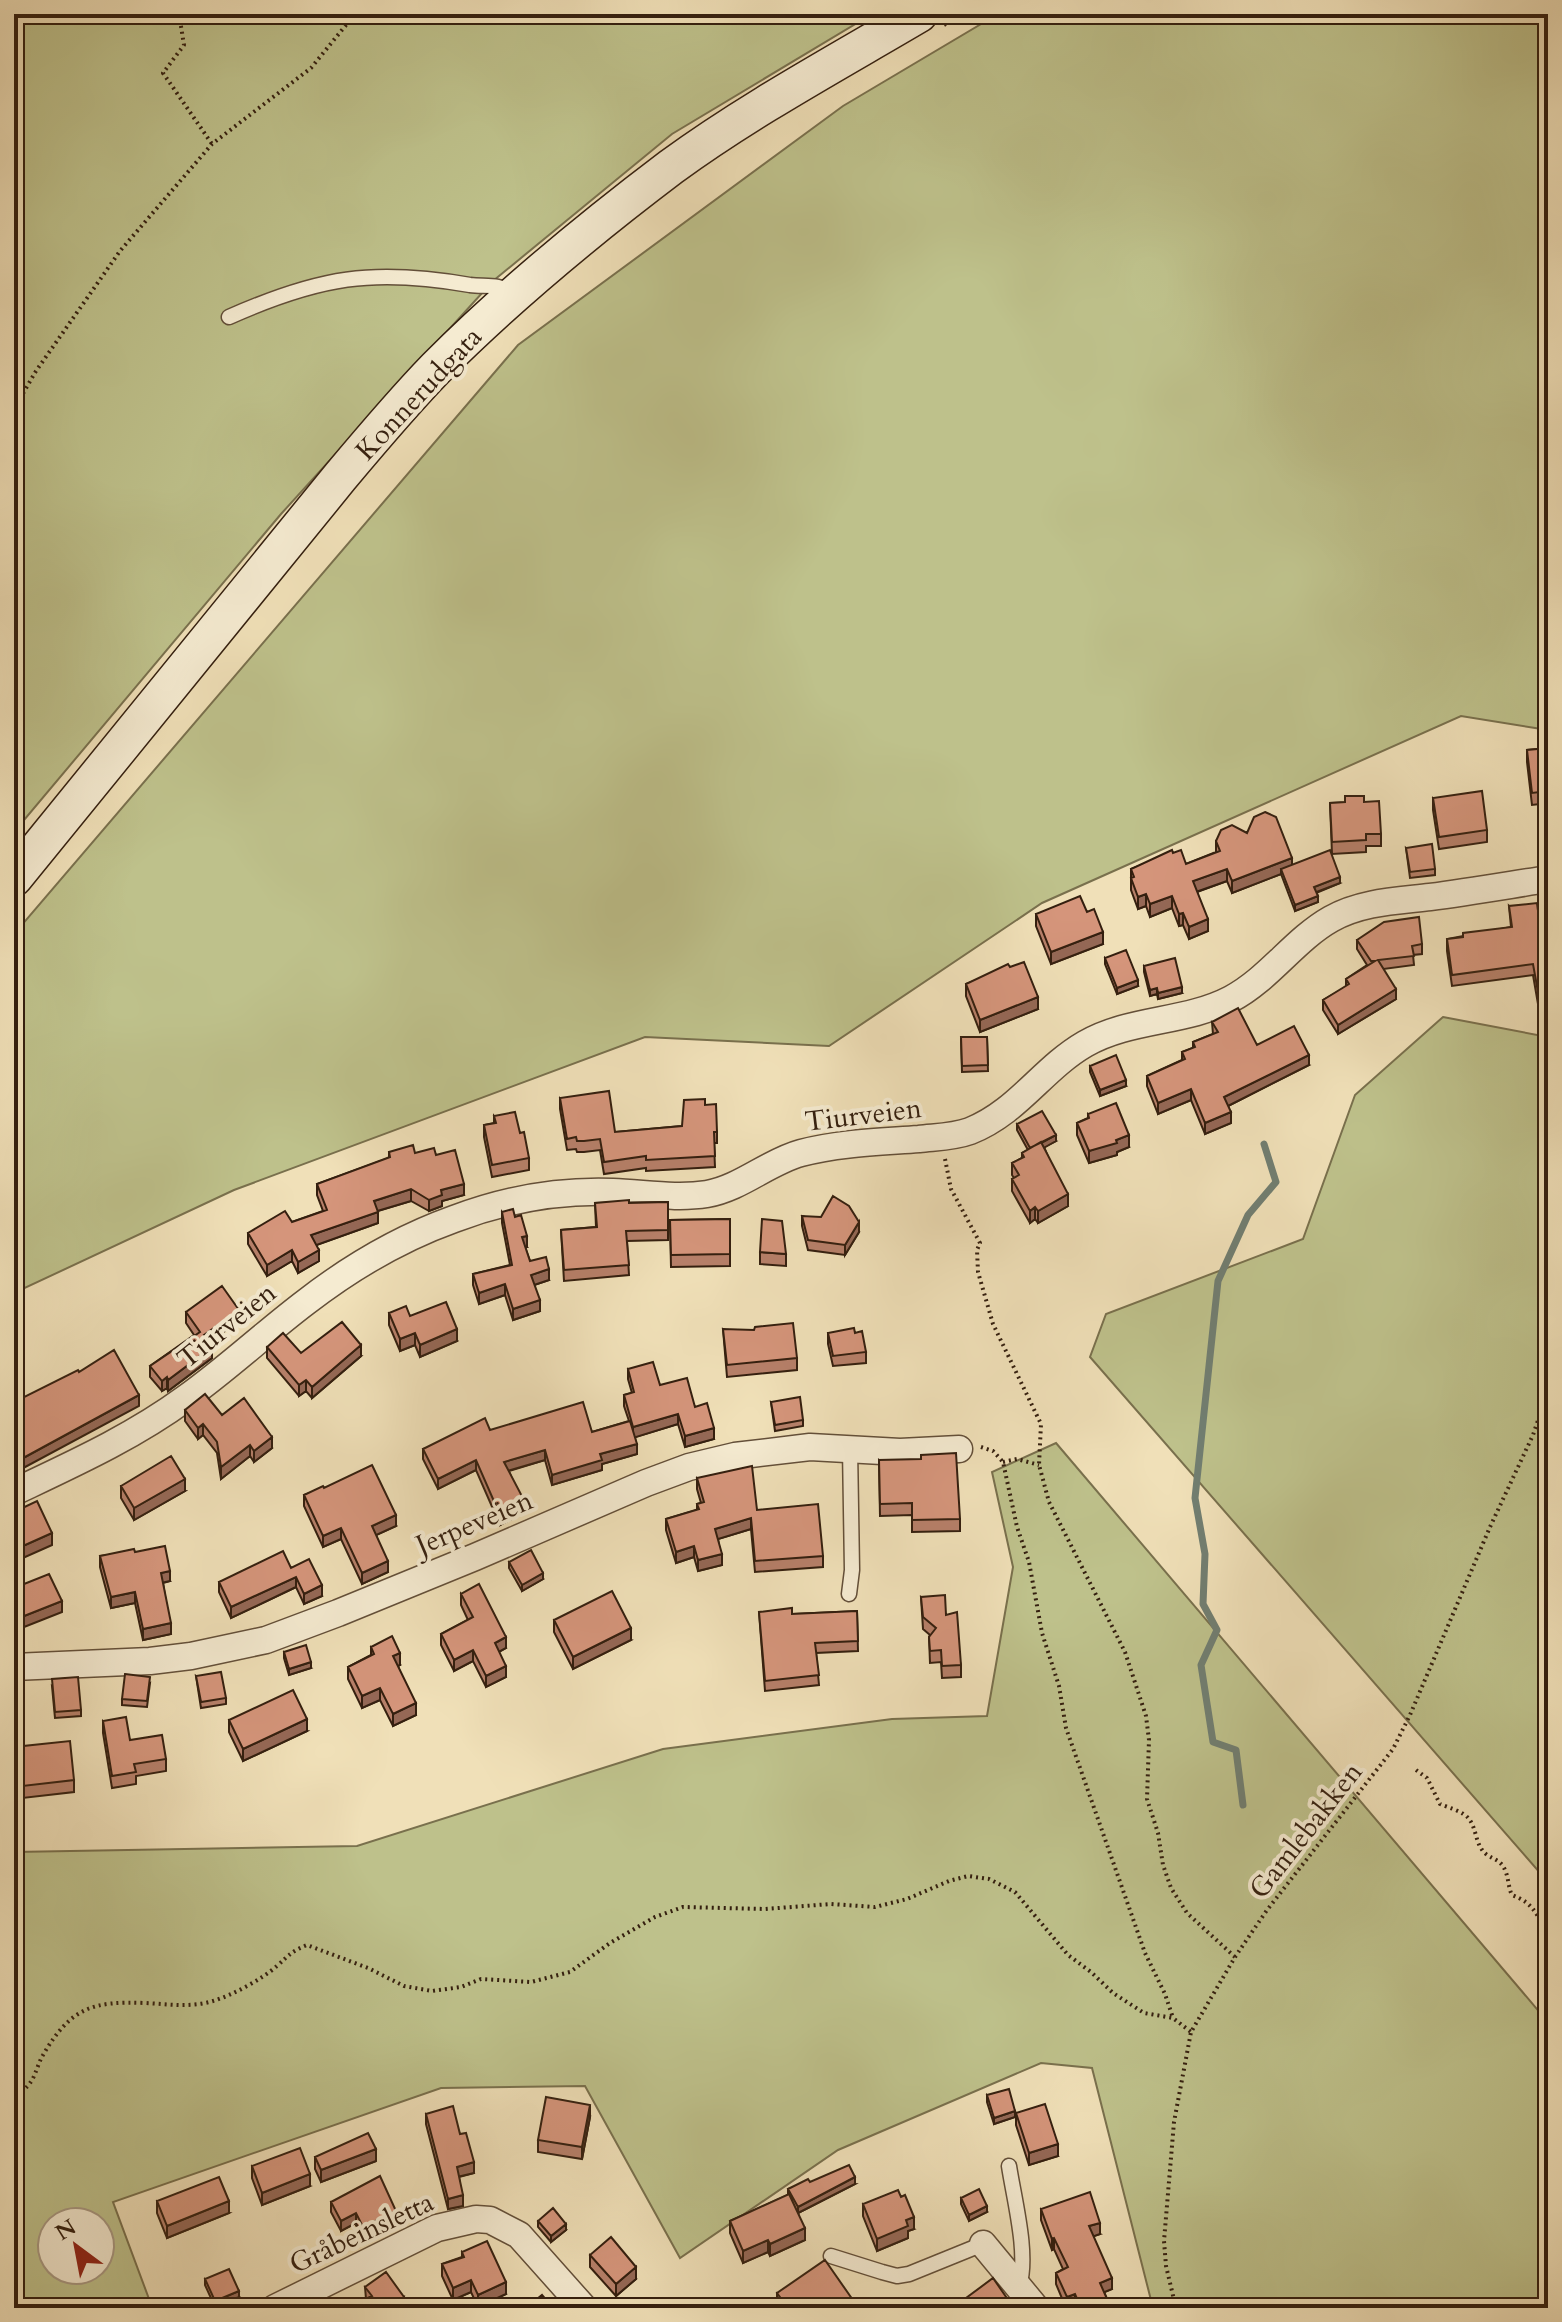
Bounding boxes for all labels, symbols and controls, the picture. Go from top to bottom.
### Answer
street label: Konnerudgata [347,319,491,469]
street label: Tiurveien [803,1089,924,1141]
street label: Tiurveien [169,1274,284,1377]
street label: Jerpeveien [406,1481,539,1566]
street label: Gamlebakken [1240,1754,1371,1907]
street label: Gråbeinsletta [283,2183,440,2283]
north arrow [36,2206,116,2286]
text: N [50,2212,82,2248]

